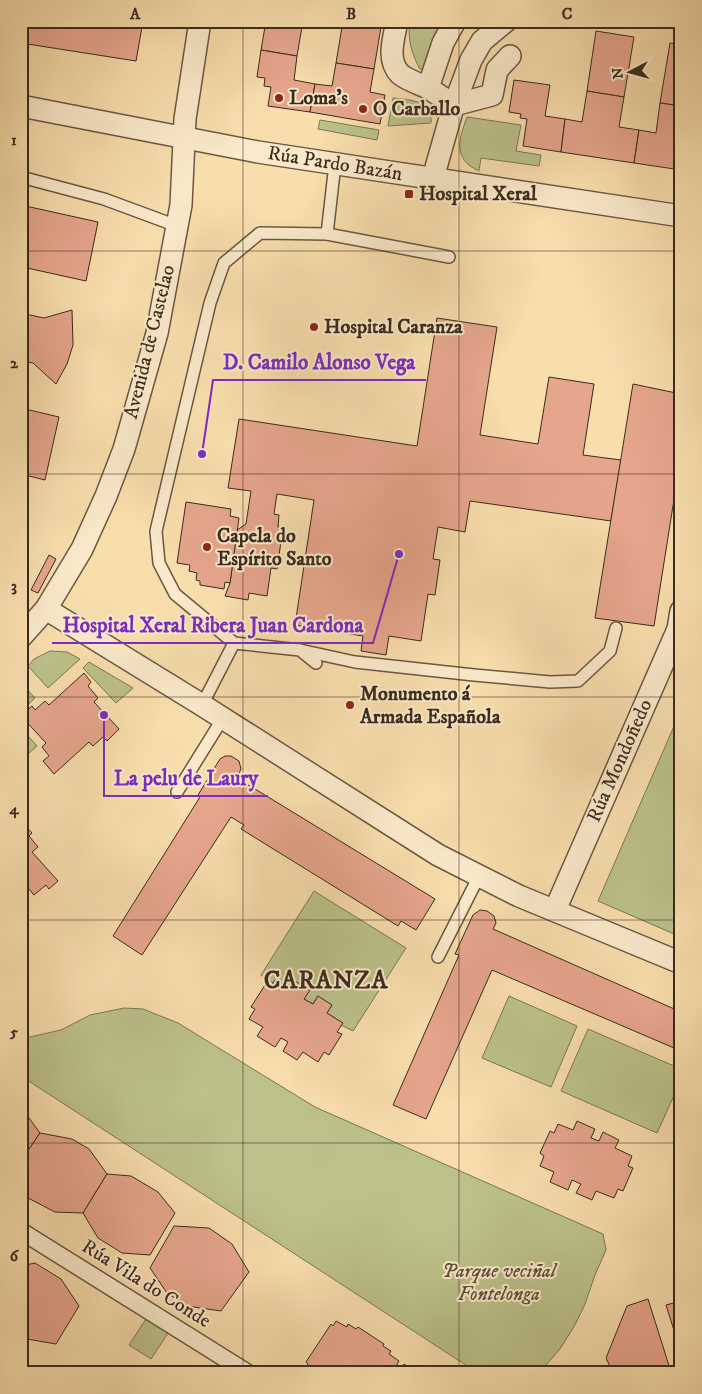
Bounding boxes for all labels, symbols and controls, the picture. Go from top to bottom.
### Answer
text: A [129,4,141,24]
text: B [346,4,356,24]
text: C [562,4,572,24]
north arrow [604,48,654,98]
text: N [608,66,628,80]
place label: Loma's [289,86,348,111]
marker: Loma's [273,92,285,104]
place label: O Carballo [373,97,461,122]
marker: O Carballo [357,103,369,115]
text: 1 [11,130,17,150]
street label: Rúa Pardo Bazán [266,141,405,187]
place label: Hospital Xeral [419,182,538,207]
marker: Hospital Xeral [403,188,415,200]
street label: Avenida de Castelao [119,262,181,422]
place label: Hospital Caranza [324,315,463,340]
marker: Hospital Caranza [308,321,320,333]
callout: D. Camilo Alonso Vega [213,344,426,380]
text: D. Camilo Alonso Vega [223,350,416,376]
text: 2 [10,353,19,373]
place label: Capela do Espírito Santo [217,524,332,572]
marker: Capela do Espírito Santo [201,541,213,553]
text: 3 [11,576,17,596]
callout: Hospital Xeral Ribera Juan Cardona [52,607,373,643]
text: Hospital Xeral Ribera Juan Cardona [63,613,365,639]
place label: Monumento á Armada Española [359,682,501,730]
street label: Rúa Mondoñedo [582,696,658,826]
marker: Monumento á Armada Española [344,699,356,711]
callout: La pelu de Laury [104,760,268,796]
text: La pelu de Laury [114,766,259,792]
text: 4 [8,799,19,819]
district label: CARANZA [264,965,388,996]
text: 5 [9,1022,18,1042]
street label: Rúa Vila do Conde [77,1234,215,1334]
text: 6 [10,1246,20,1266]
park label: Parque veciñal Fontelonga [442,1259,558,1307]

